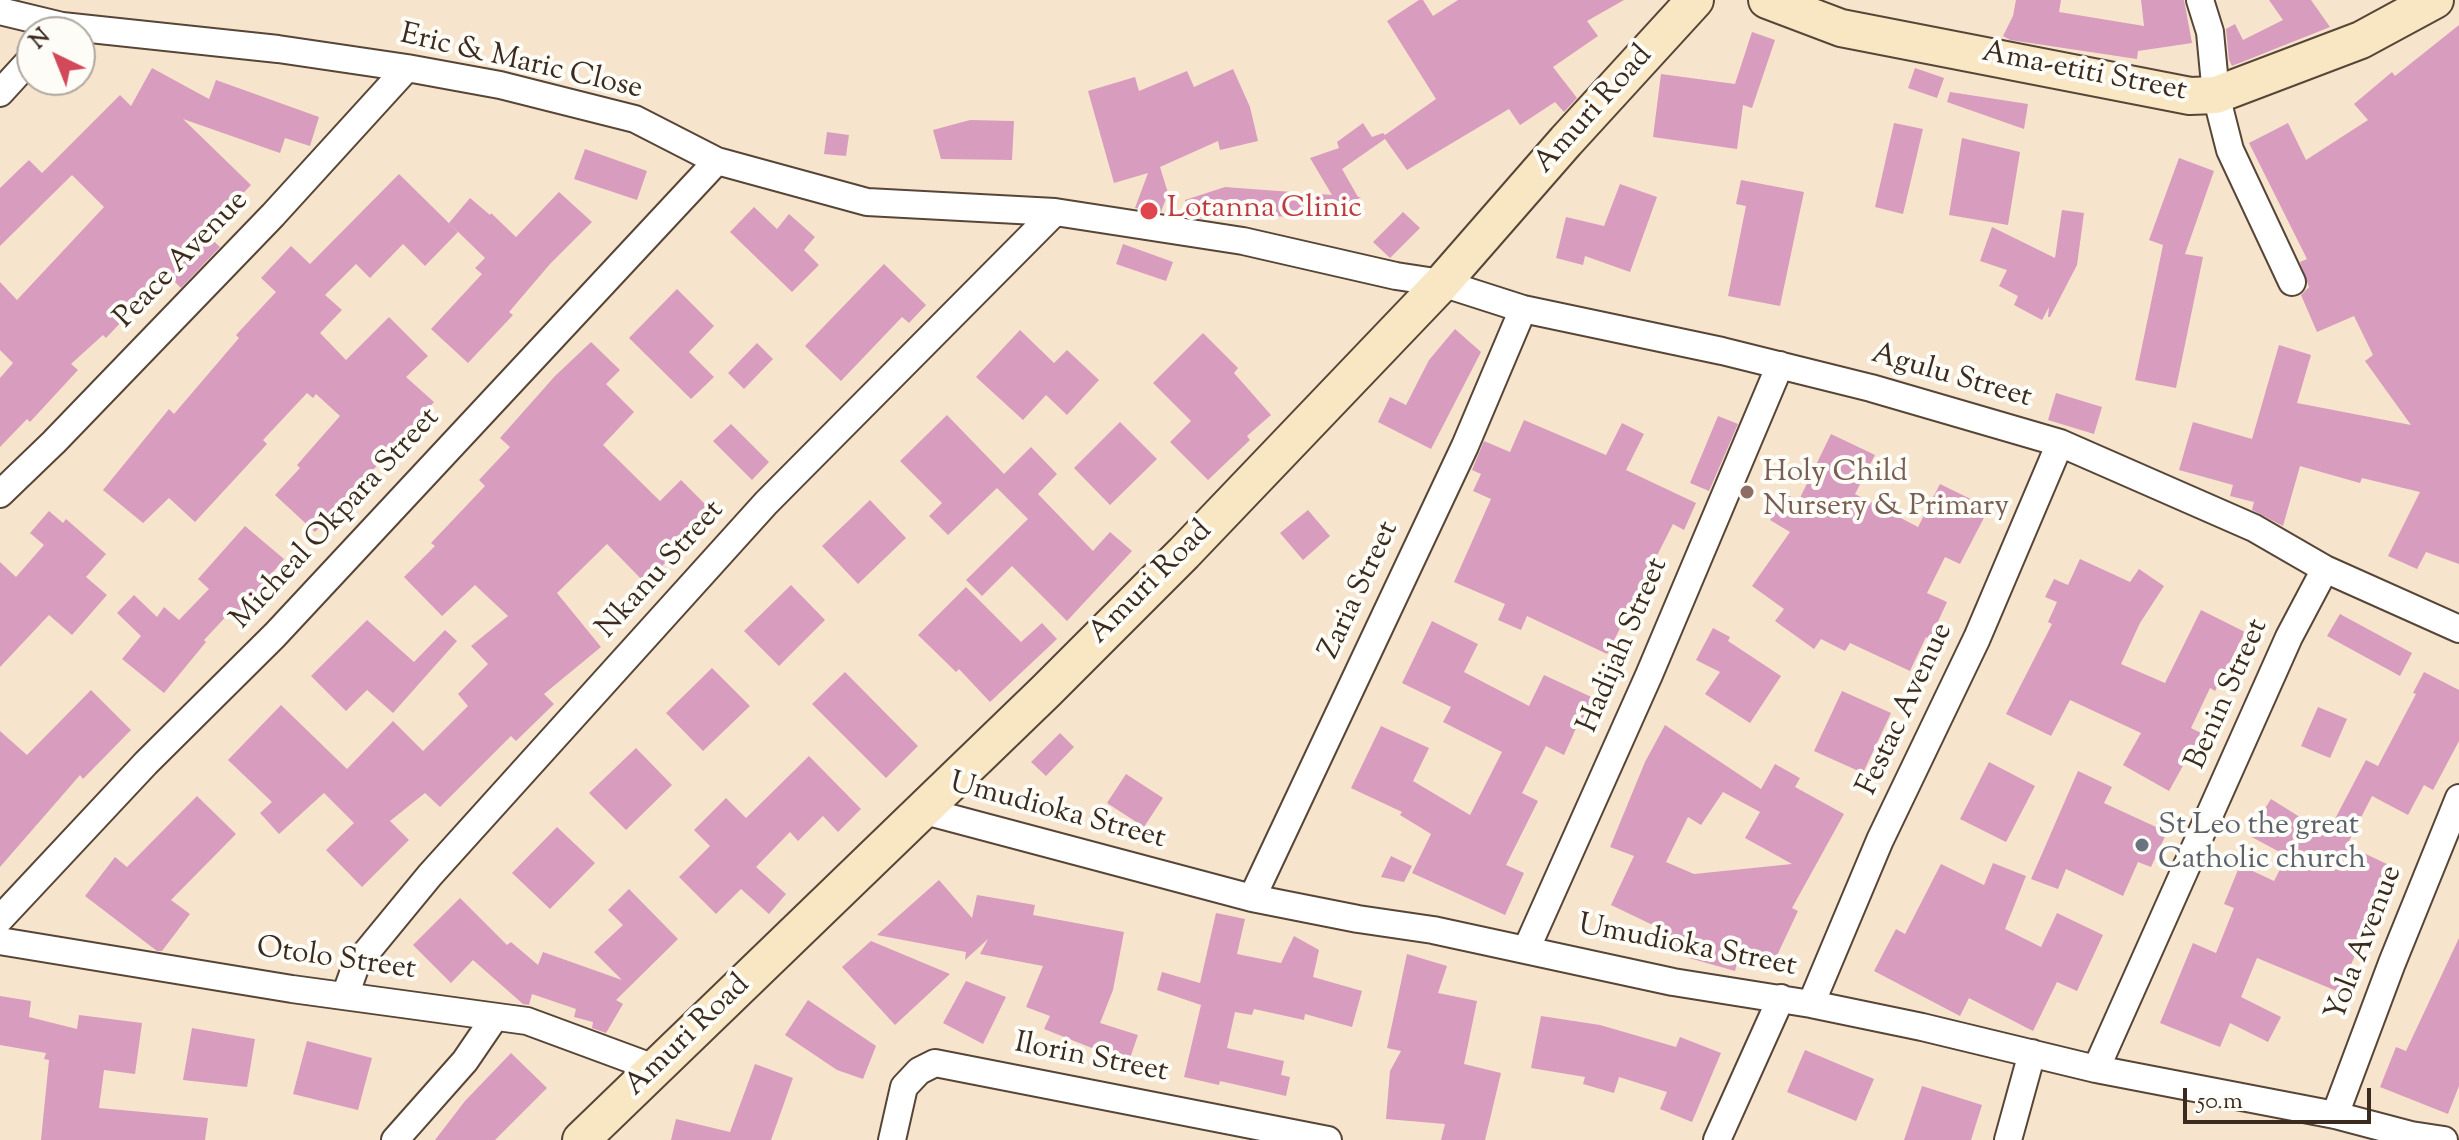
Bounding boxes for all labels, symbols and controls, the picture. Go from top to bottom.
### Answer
north arrow [16,16,96,96]
street label: Eric & Maric Close [396,19,646,109]
text: N [24,22,58,58]
street label: Ama-etiti Street [1979,36,2189,112]
street label: Amuri Road [1528,40,1662,182]
street label: Peace Avenue [109,185,257,337]
place label: Lotanna Clinic [1167,193,1362,229]
marker: Lotanna Clinic [1138,200,1160,222]
street label: Agulu Street [1867,338,2035,418]
street label: Micheal Okpara Street [225,402,449,638]
place label: Holy Child Nursery & Primary [1763,457,2009,528]
marker: Holy Child Nursery & Primary [1738,483,1756,501]
street label: Nkanu Street [591,495,733,647]
street label: Amuri Road [1083,515,1221,653]
street label: Zaria Street [1313,516,1409,666]
street label: Hadijah Street [1572,553,1678,739]
street label: Benin Street [2180,614,2278,776]
street label: Festac Avenue [1851,618,1963,802]
street label: Umudioka Street [945,767,1169,859]
place label: St Leo the great Catholic church [2158,810,2366,880]
marker: St Leo the great Catholic church [2133,836,2151,854]
street label: Yola Avenue [2320,861,2412,1027]
street label: Umudioka Street [1575,909,1799,987]
street label: Otolo Street [254,932,418,990]
street label: Amuri Road [619,969,759,1105]
street label: Ilorin Street [1011,1027,1171,1093]
scale bar [2187,1072,2375,1122]
text: 50 m [2197,1085,2243,1119]

